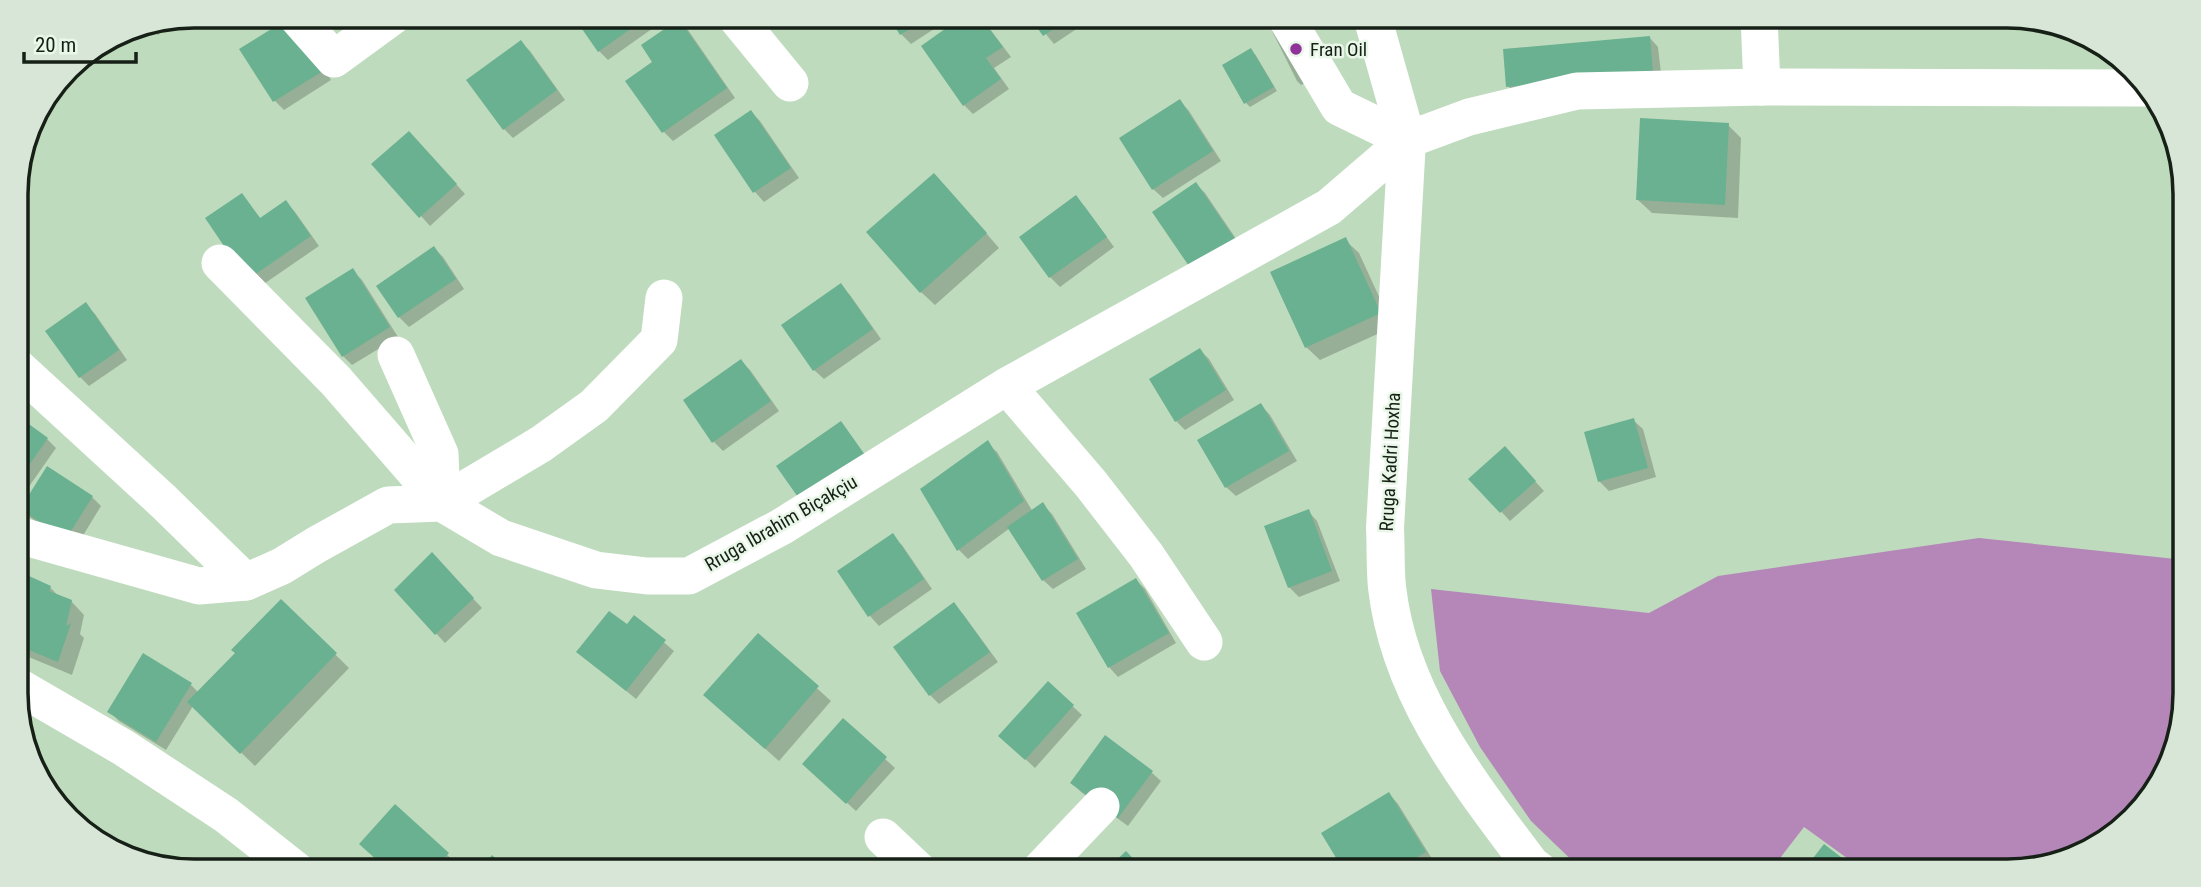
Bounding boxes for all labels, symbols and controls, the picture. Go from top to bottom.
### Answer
scale bar [24,21,136,65]
text: 20 m [35,33,76,57]
place label: Fran Oil [1310,38,1367,61]
marker: Fran Oil [1288,41,1304,57]
street label: Rruga Kadri Hoxha [1375,392,1405,532]
street label: Rruga Ibrahim Biçakçiu [701,470,861,576]

